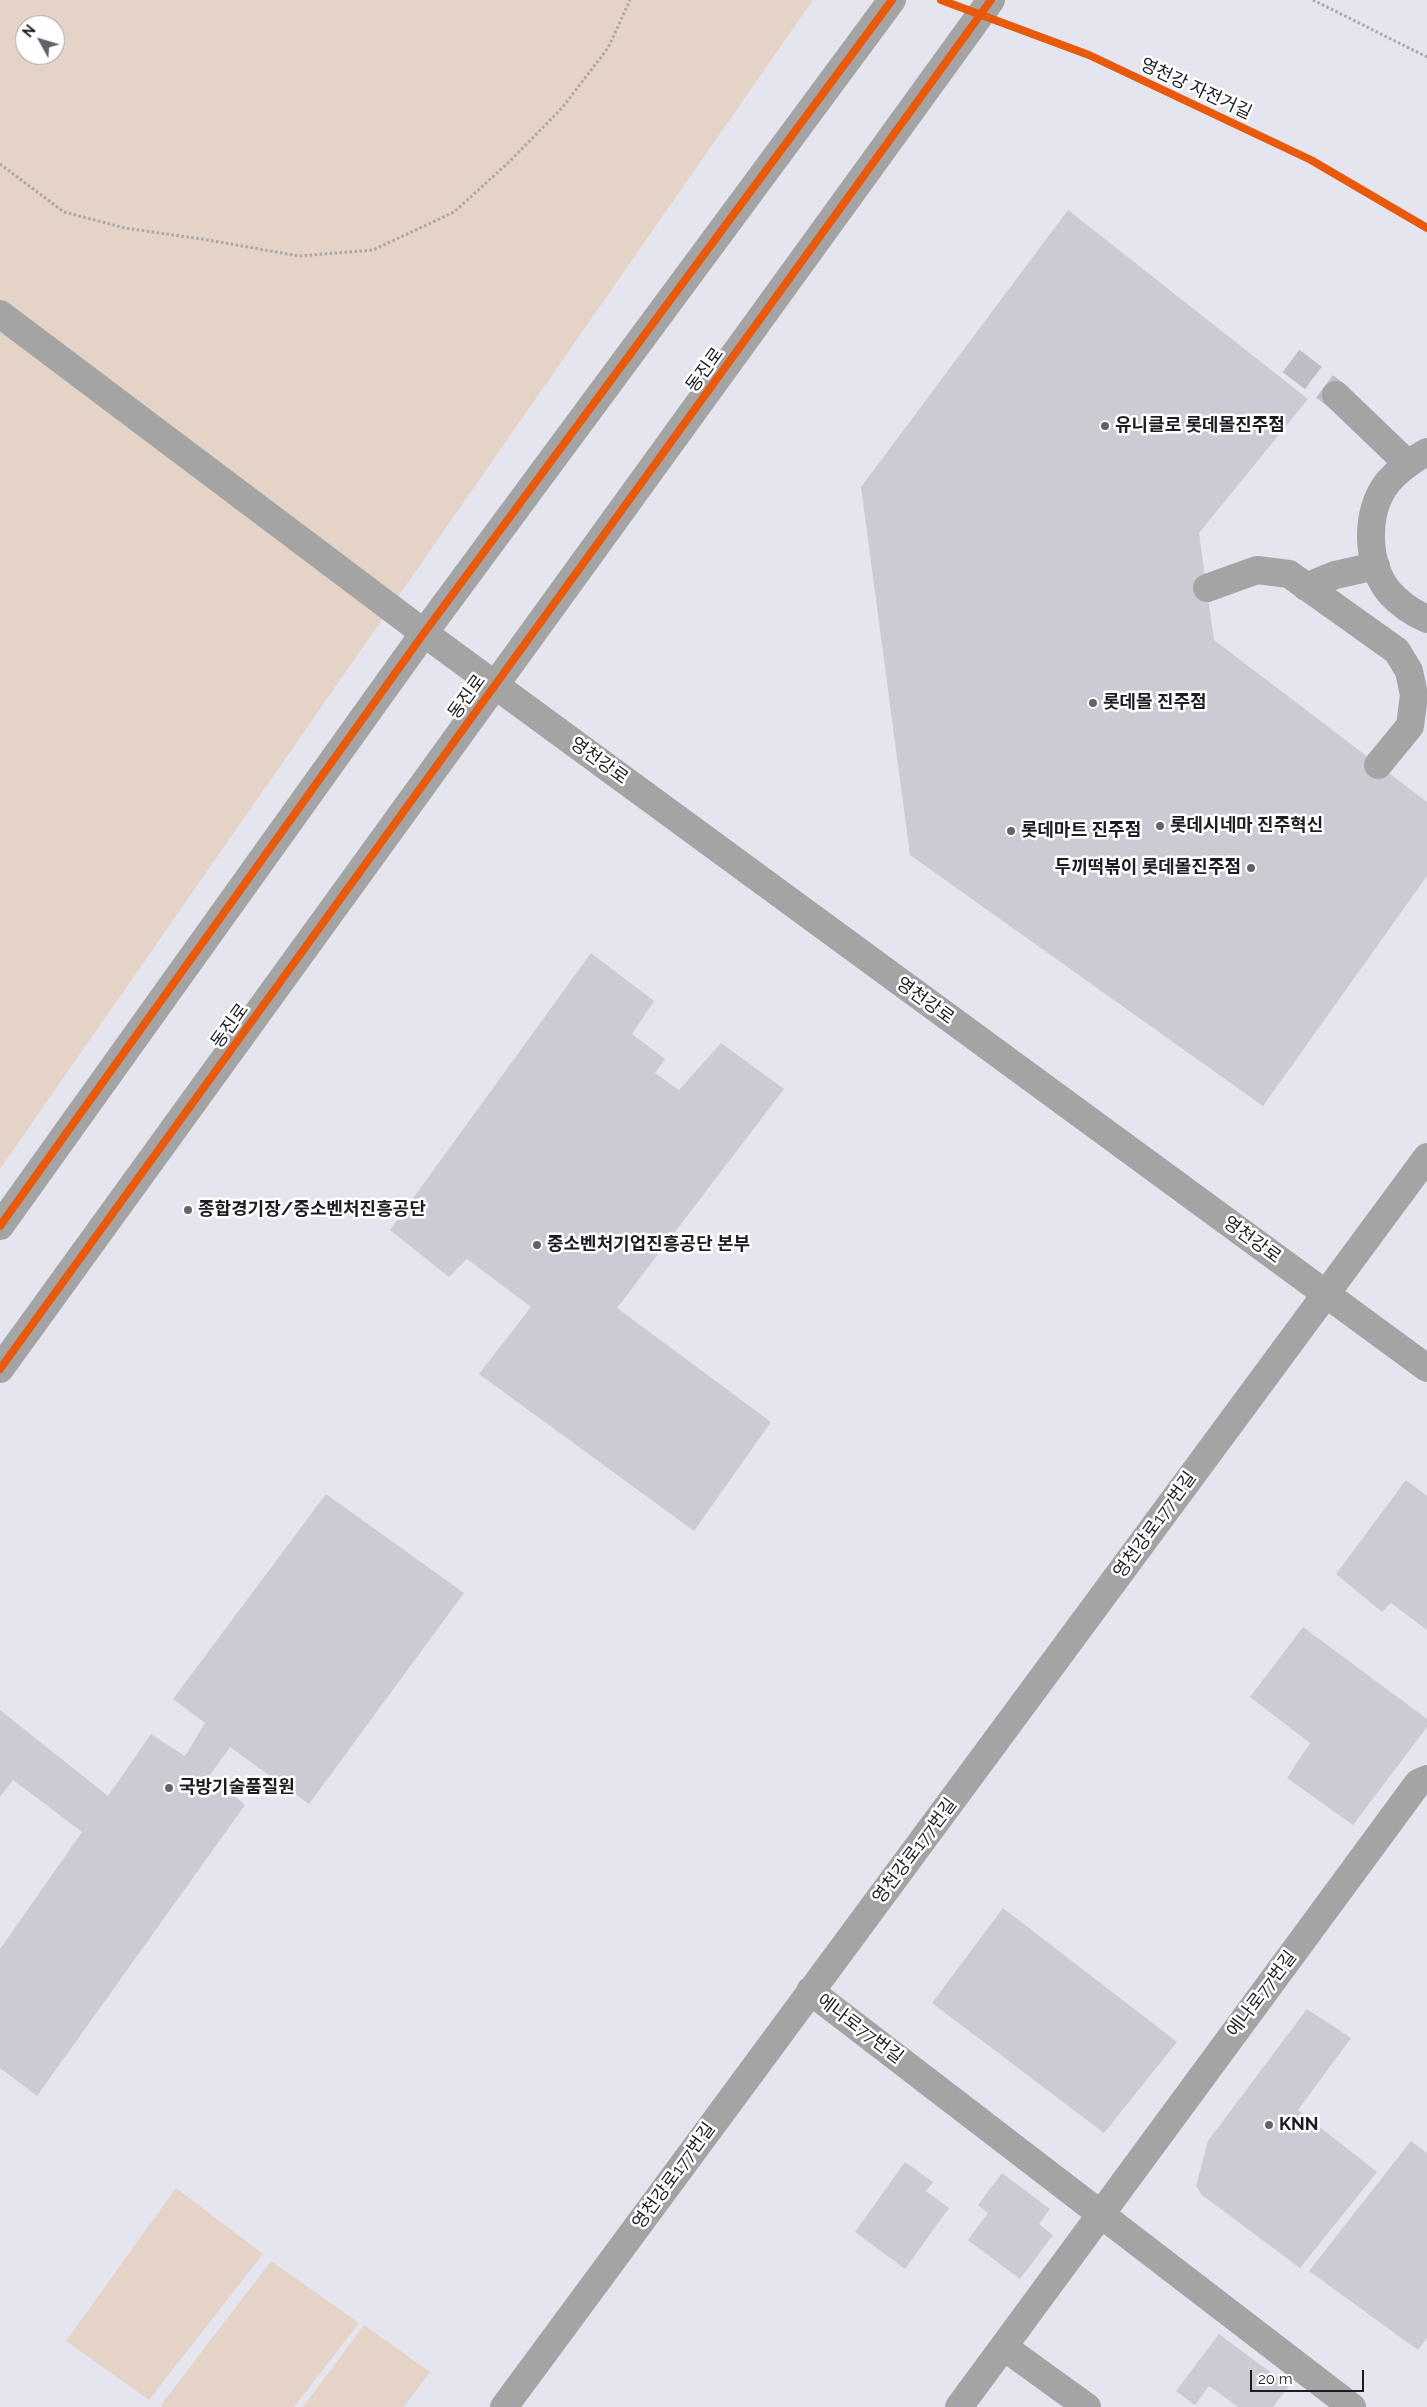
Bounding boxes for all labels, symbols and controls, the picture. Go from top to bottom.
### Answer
north arrow [15,15,65,65]
text: N [20,22,39,40]
street label: 영천강 자전거길 [1137,54,1255,124]
street label: 동진로 [682,344,728,396]
place label: 유니클로 롯데몰진주점 [1115,415,1285,437]
marker: 유니클로 롯데몰진주점 [1099,420,1111,432]
street label: 동진로 [444,671,490,723]
place label: 롯데몰 진주점 [1103,692,1207,714]
marker: 롯데몰 진주점 [1087,697,1099,709]
street label: 영천강로 [566,733,632,789]
place label: 롯데시네마 진주혁신 [1170,815,1323,837]
place label: 롯데마트 진주점 [1021,820,1141,842]
marker: 롯데시네마 진주혁신 [1154,820,1166,832]
marker: 롯데마트 진주점 [1005,825,1017,837]
place label: 두끼떡볶이 롯데몰진주점 [1055,857,1241,879]
marker: 두끼떡볶이 롯데몰진주점 [1245,862,1257,874]
street label: 영천강로 [892,973,958,1029]
street label: 동진로 [207,1000,253,1052]
place label: 종합경기장/중소벤처진흥공단 [198,1199,426,1221]
marker: 종합경기장/중소벤처진흥공단 [182,1204,194,1216]
street label: 영천강로 [1219,1212,1285,1268]
place label: 중소벤처기업진흥공단 본부 [547,1234,750,1256]
marker: 중소벤처기업진흥공단 본부 [531,1239,543,1251]
street label: 영천강로177번길 [1109,1468,1201,1582]
place label: 국방기술품질원 [179,1777,295,1799]
marker: 국방기술품질원 [163,1782,175,1794]
street label: 영천강로177번길 [868,1794,962,1908]
street label: 에나로77번길 [1223,1947,1301,2041]
street label: 에나로77번길 [813,1990,907,2068]
place label: KNN [1279,2114,1319,2136]
street label: 영천강로177번길 [628,2119,720,2233]
marker: KNN [1263,2119,1275,2131]
scale bar [1252,2360,1366,2392]
text: 20 m [1258,2370,1293,2388]

